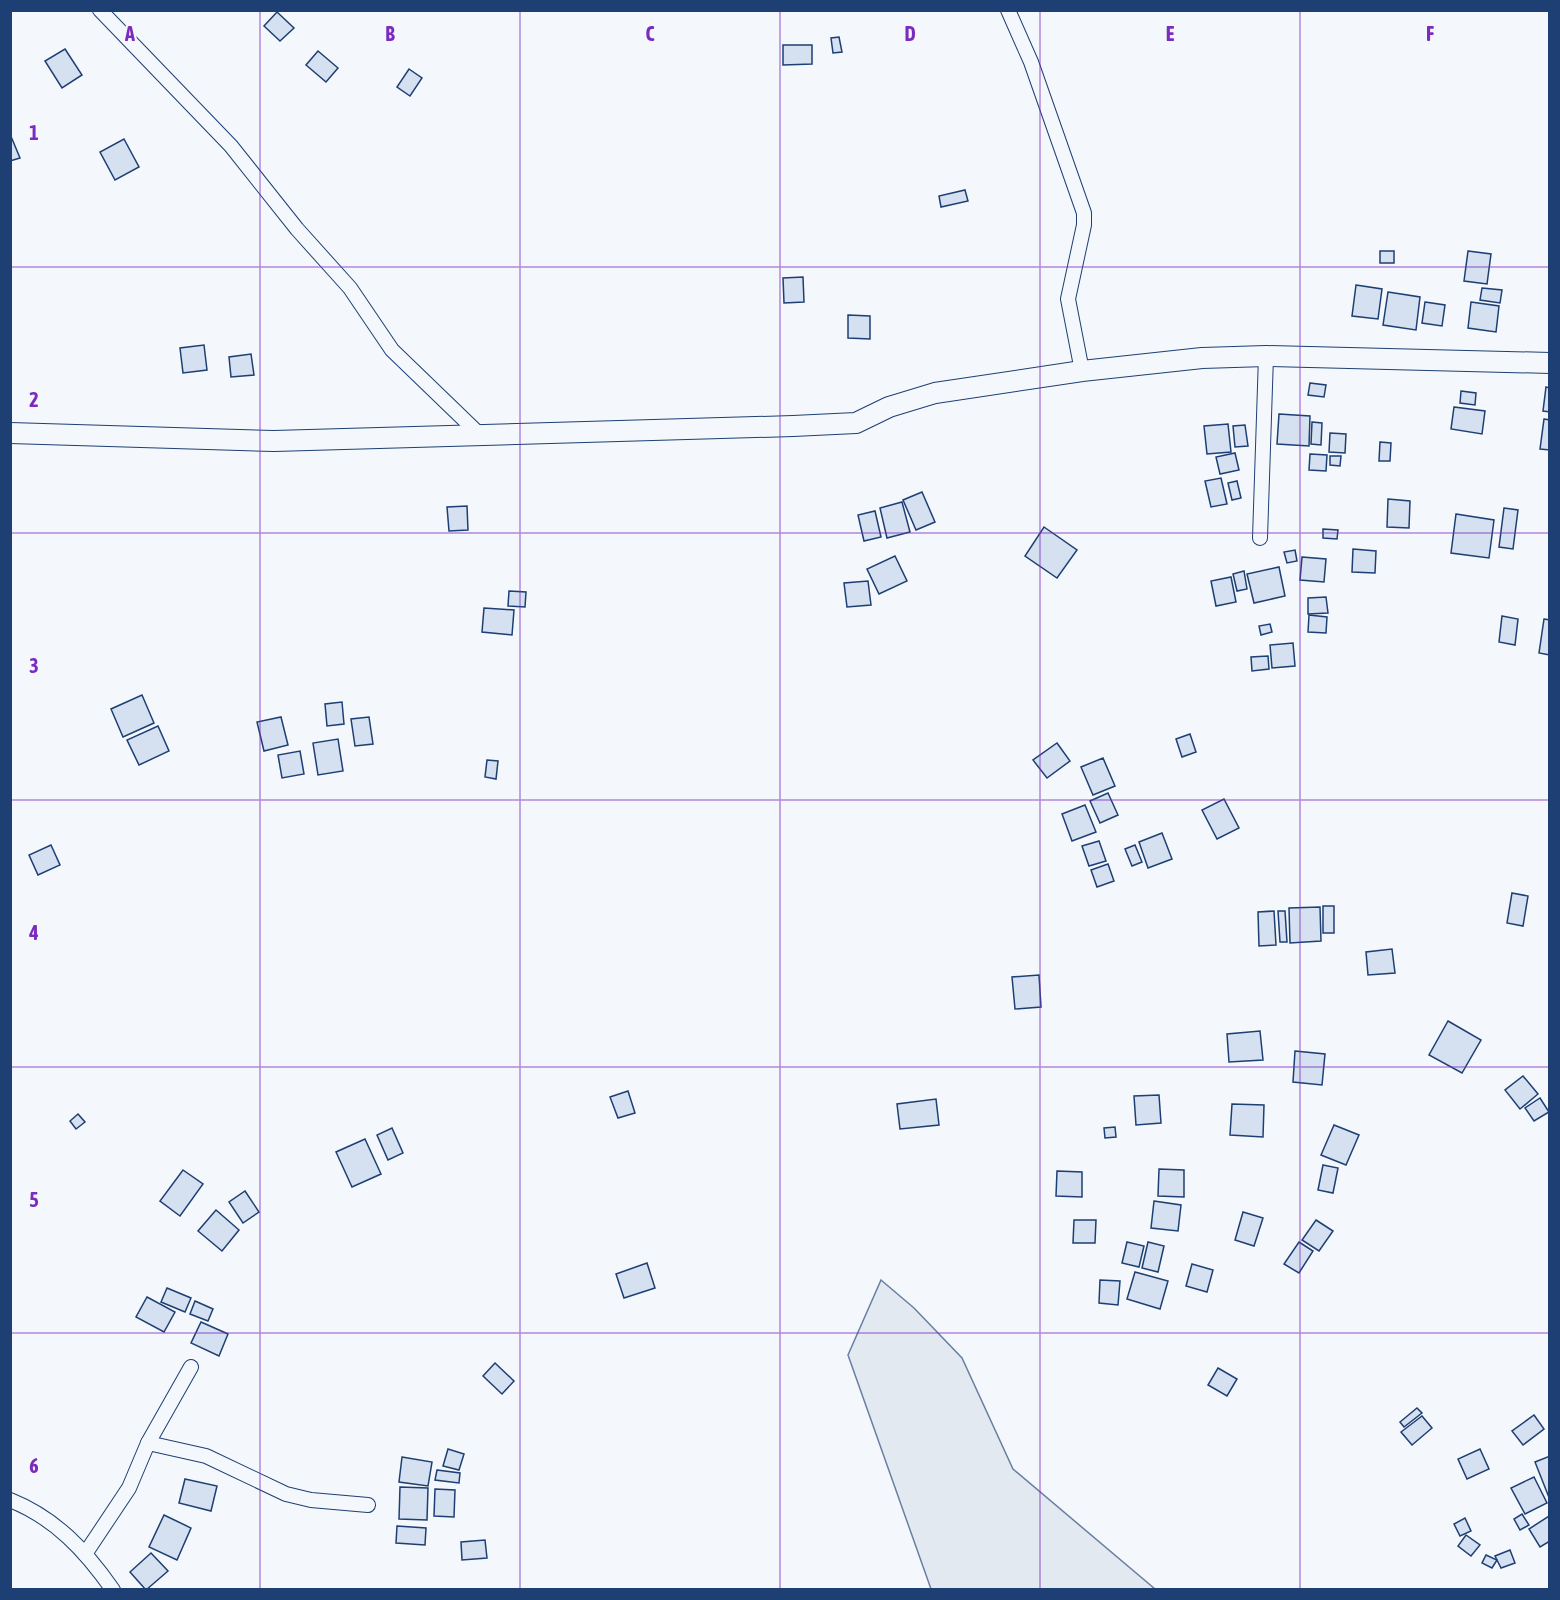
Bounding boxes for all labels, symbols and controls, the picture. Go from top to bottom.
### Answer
text: A [124,22,135,45]
text: B [385,22,395,45]
text: C [646,22,655,45]
text: D [904,22,916,45]
text: E [1166,22,1175,45]
text: F [1426,22,1434,45]
text: 1 [29,121,39,144]
text: 2 [29,388,39,411]
text: 3 [29,654,39,677]
text: 4 [28,921,39,944]
text: 5 [29,1188,39,1211]
text: 6 [29,1454,39,1477]

